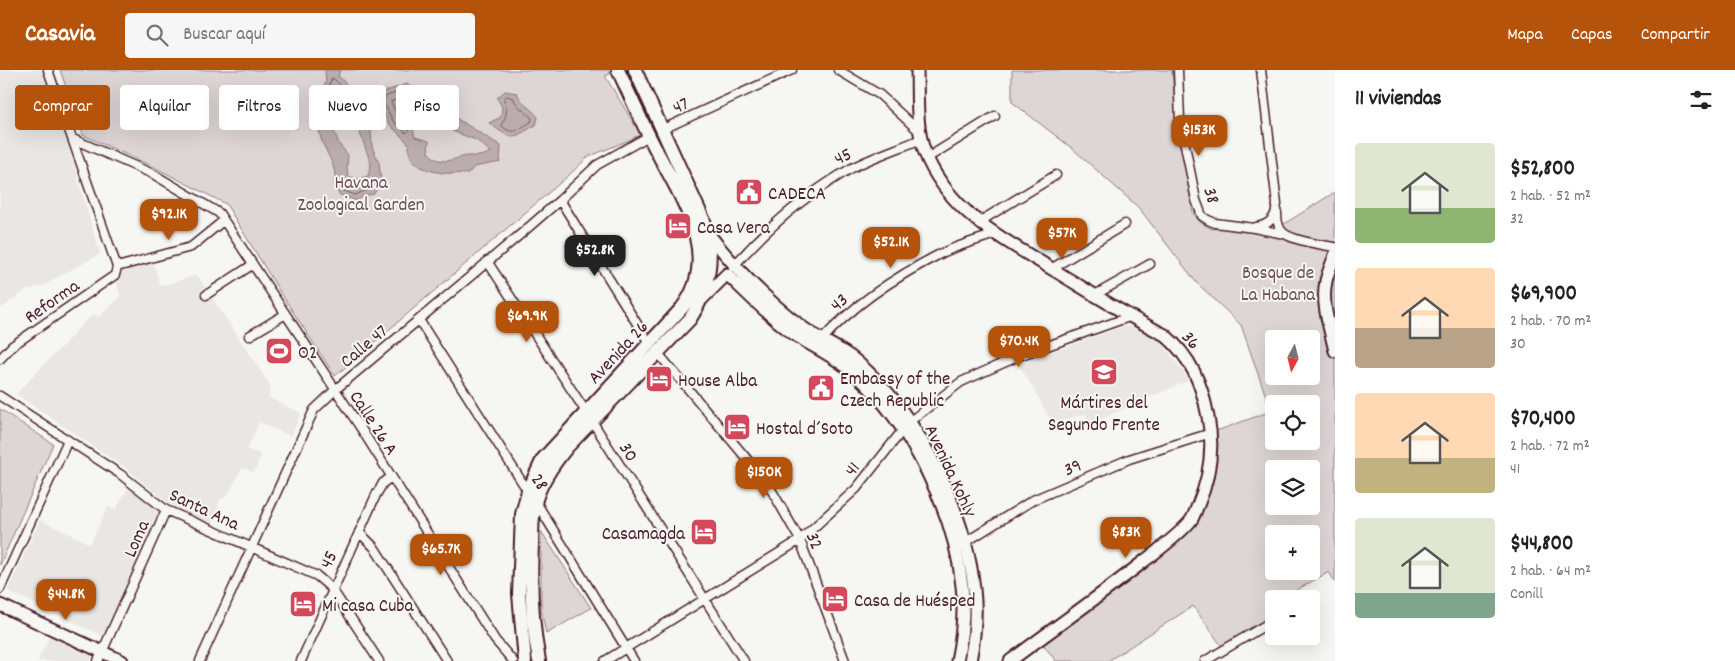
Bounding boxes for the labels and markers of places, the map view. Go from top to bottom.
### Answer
pin: $153K [1164,114,1234,157]
public building icon: CADECA [734,177,764,207]
place label: CADECA [768,182,826,209]
pin: $92.1K [128,198,210,241]
hotel icon: Casa Vera [663,211,693,241]
place label: Casa Vera [697,216,771,243]
pin: $57K [1032,218,1092,260]
pin: $52.1K [850,226,932,269]
pin: $52.8K [554,234,636,277]
pin: $69.9K [486,300,568,343]
pin: $70.4K [978,326,1060,368]
sports icon: O2 [264,336,294,366]
place label: O2 [298,341,317,368]
school or university icon: Mártires del Segundo Frente [1089,357,1119,387]
hotel icon: House Alba [644,364,674,394]
place label: Embassy of the Czech Republic [840,367,950,416]
place label: House Alba [678,369,758,396]
public building icon: Embassy of the Czech Republic [806,373,836,403]
place label: Mártires del Segundo Frente [1048,391,1160,440]
hotel icon: Hostal d´Soto [722,412,752,442]
place label: Hostal d´Soto [756,417,853,444]
pin: $150K [729,456,799,499]
pin: $83K [1096,516,1156,559]
hotel icon: Casamagda [689,517,719,547]
place label: Casamagda [602,522,686,549]
pin: $65.7K [400,534,482,576]
pin: $44.8K [25,578,107,621]
hotel icon: Casa de Huésped [820,584,850,614]
hotel icon: Mi casa Cuba [288,589,318,619]
place label: Casa de Huésped [854,589,975,616]
place label: Mi casa Cuba [322,594,415,621]

